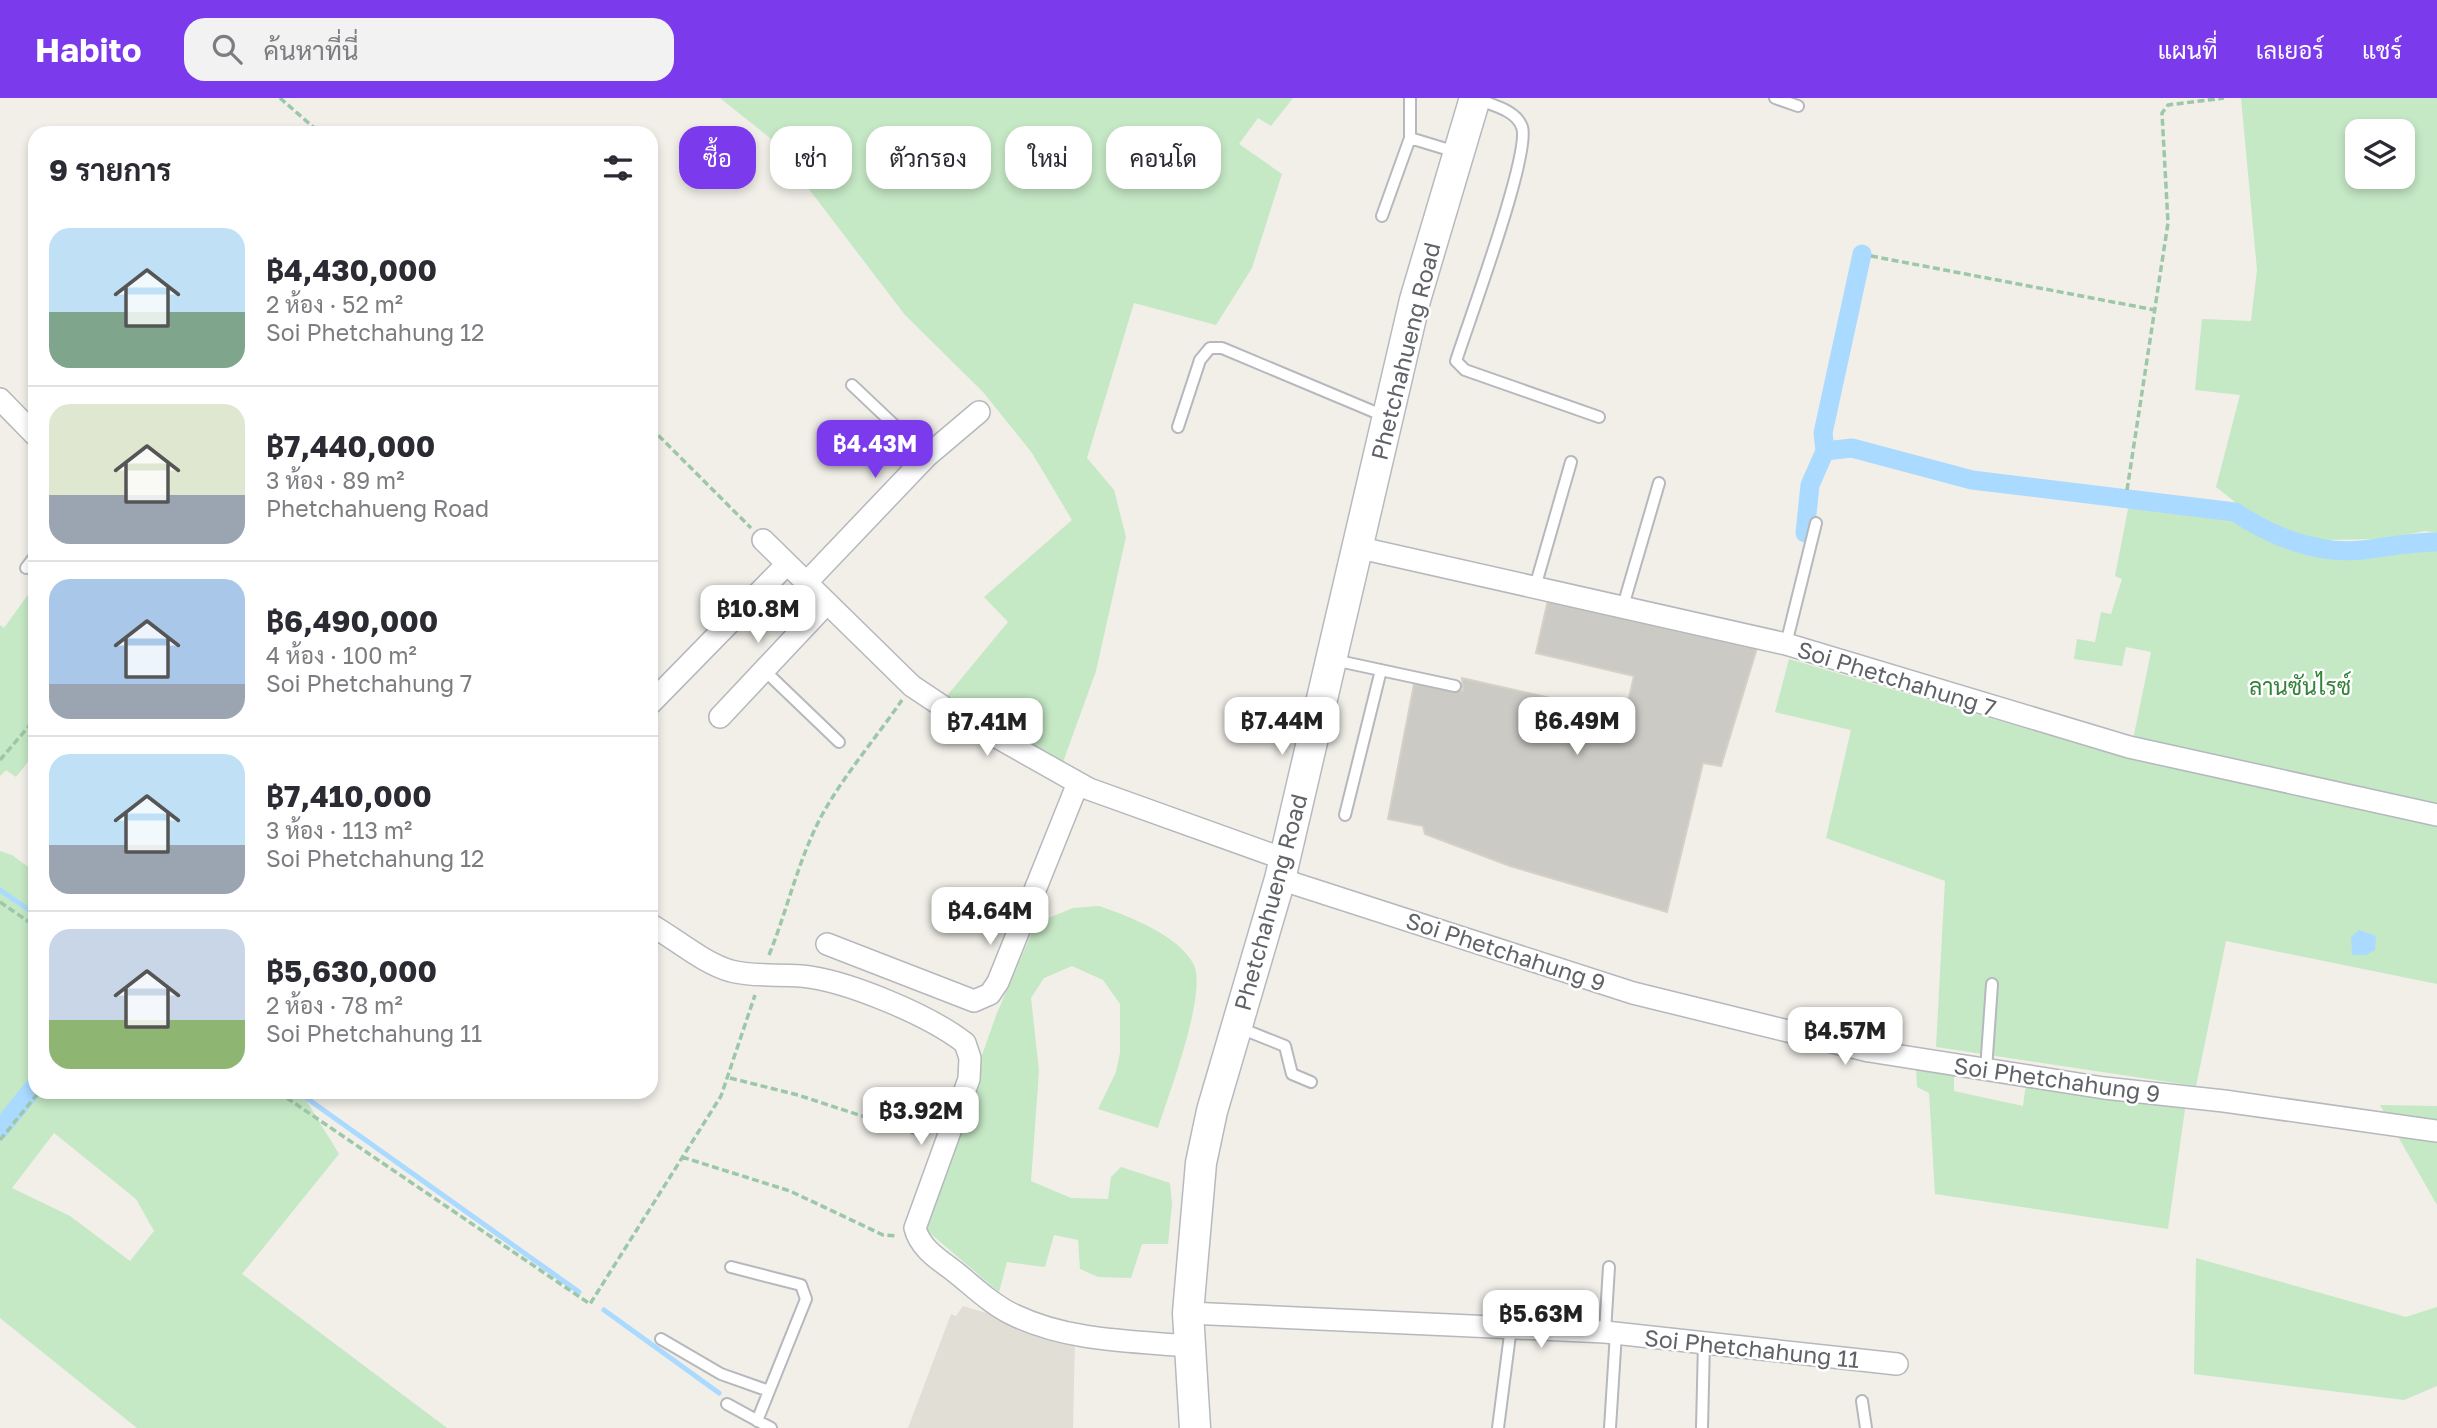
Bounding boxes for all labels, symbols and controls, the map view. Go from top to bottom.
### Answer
search box [184,18,674,81]
text: Habito [35,30,142,69]
icon: search [208,30,246,68]
text: ค้นหาที่นี่ [264,35,359,66]
text: แผนที่ [2158,35,2218,64]
text: เลเยอร์ [2256,35,2324,64]
text: แชร์ [2362,35,2402,64]
map controls [2345,119,2415,189]
button: layers [2345,119,2415,189]
chip: ซื้อ [679,126,756,189]
chip: เช่า [770,126,852,189]
chip: ตัวกรอง [866,126,991,189]
chip: ใหม่ [1005,126,1092,189]
chip: คอนโด [1106,126,1221,189]
icon: filters [599,149,637,187]
text: 9 รายการ [49,152,172,188]
street label: Phetchahueng Road [1364,239,1446,463]
text: ฿4,430,000 [266,252,437,288]
icon: home [105,256,189,340]
text: 2 ห้อง · 52 m² [266,290,403,318]
text: Soi Phetchahung 12 [266,318,484,346]
pin: ฿4.43M [818,420,932,480]
text: ฿7,440,000 [266,428,435,464]
text: ฿4.43M [833,429,917,457]
icon: home [105,432,189,516]
text: 3 ห้อง · 89 m² [266,466,405,494]
text: Phetchahueng Road [266,494,489,522]
pin: ฿10.8M [701,586,815,645]
text: ฿10.8M [716,594,800,622]
text: ฿6,490,000 [266,603,438,639]
icon: home [105,607,189,691]
street label: Soi Phetchahung 7 [1794,634,2000,722]
text: 4 ห้อง · 100 m² [266,641,417,669]
text: Soi Phetchahung 7 [266,669,472,697]
park label: ลานซันไรซ์ [2249,671,2351,700]
pin: ฿7.41M [930,698,1044,758]
pin: ฿7.44M [1225,698,1339,757]
pin: ฿6.49M [1520,698,1634,757]
text: ฿7.44M [1241,706,1323,734]
text: ฿6.49M [1534,706,1620,734]
text: ฿7.41M [947,707,1027,735]
text: ฿7,410,000 [266,778,432,814]
icon: home [105,782,189,866]
street label: Phetchahueng Road [1228,791,1312,1013]
text: 3 ห้อง · 113 m² [266,816,412,844]
text: Soi Phetchahung 12 [266,844,484,872]
pin: ฿4.64M [933,888,1047,947]
text: ฿4.64M [947,896,1033,924]
street label: Soi Phetchahung 9 [1403,906,1609,996]
text: ฿5,630,000 [266,953,437,989]
icon: home [105,957,189,1041]
text: 2 ห้อง · 78 m² [266,991,403,1019]
pin: ฿4.57M [1788,1007,1902,1067]
text: ฿4.57M [1804,1016,1886,1044]
text: Soi Phetchahung 11 [266,1019,482,1047]
street label: Soi Phetchahung 9 [1952,1051,2162,1107]
pin: ฿3.92M [864,1088,978,1147]
text: ฿3.92M [879,1096,963,1124]
pin: ฿5.63M [1484,1290,1598,1350]
text: ฿5.63M [1499,1299,1583,1327]
street label: Soi Phetchahung 11 [1643,1323,1861,1373]

